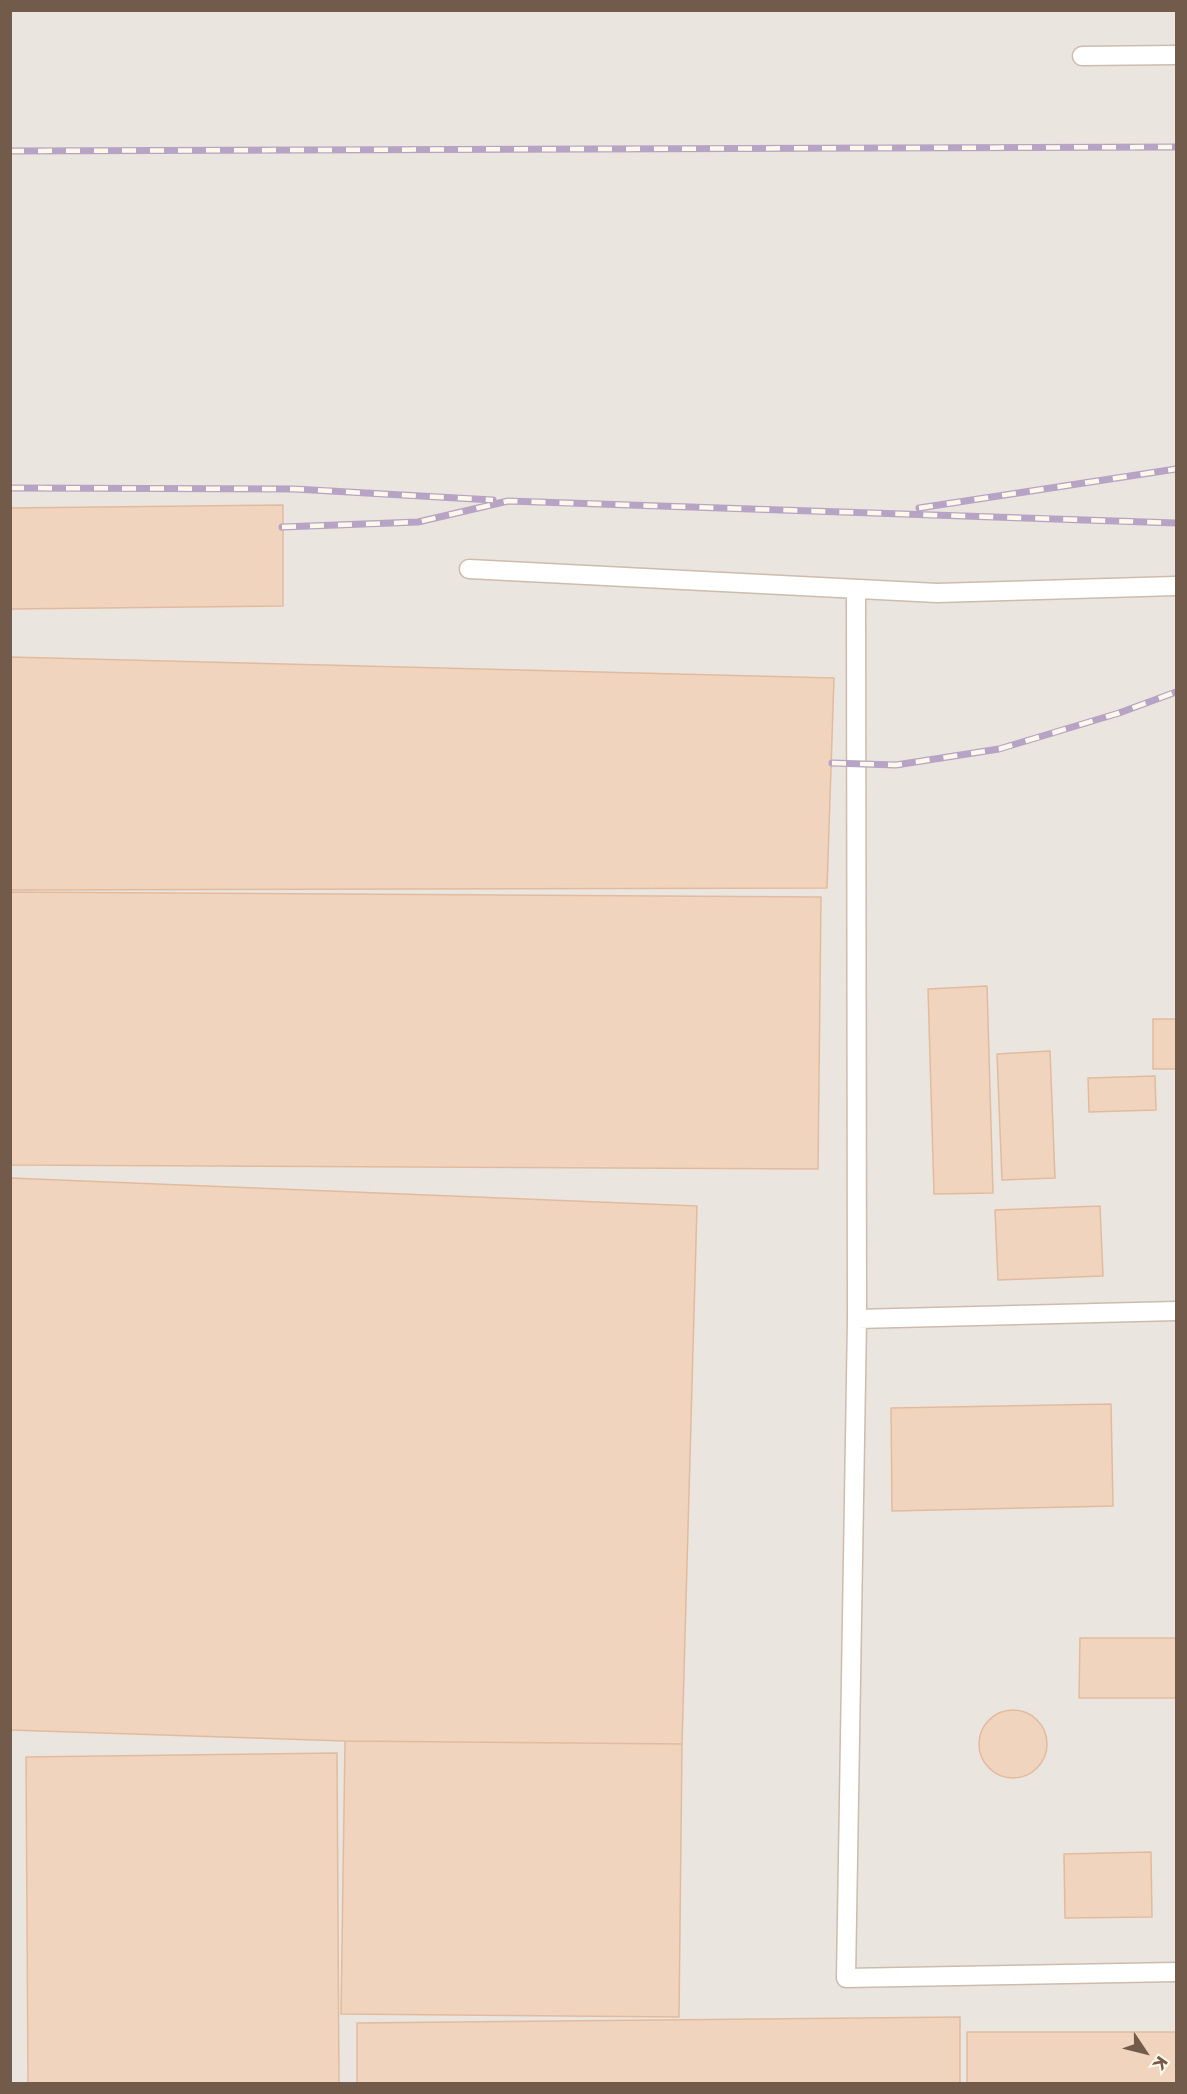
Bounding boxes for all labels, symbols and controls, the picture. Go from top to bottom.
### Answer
north arrow [1115,2022,1175,2082]
text: K [1149,2052,1171,2073]

